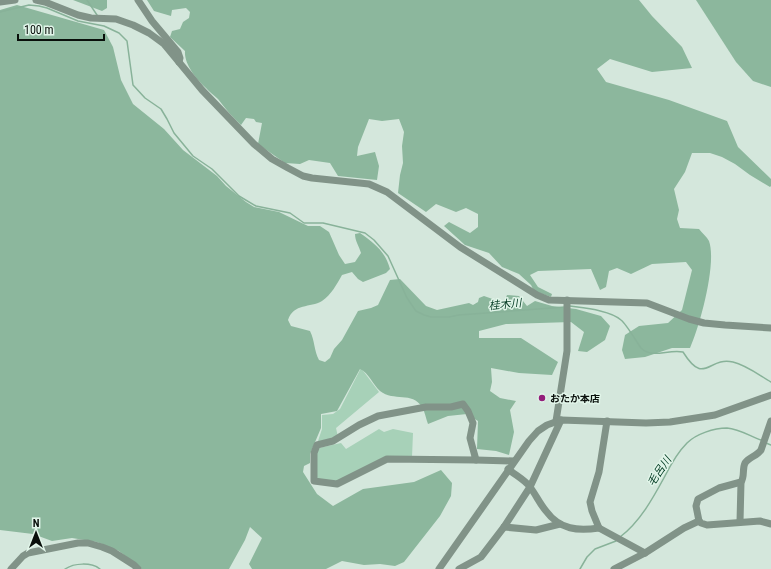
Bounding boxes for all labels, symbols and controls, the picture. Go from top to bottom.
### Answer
scale bar [18,16,104,42]
text: 100 m [24,23,54,37]
water label: 桂木川 [488,296,523,312]
marker: おたか本店 [537,393,547,403]
place label: おたか本店 [550,393,600,404]
water label: 毛呂川 [645,453,675,489]
north arrow [16,513,56,553]
text: N [33,517,40,530]

